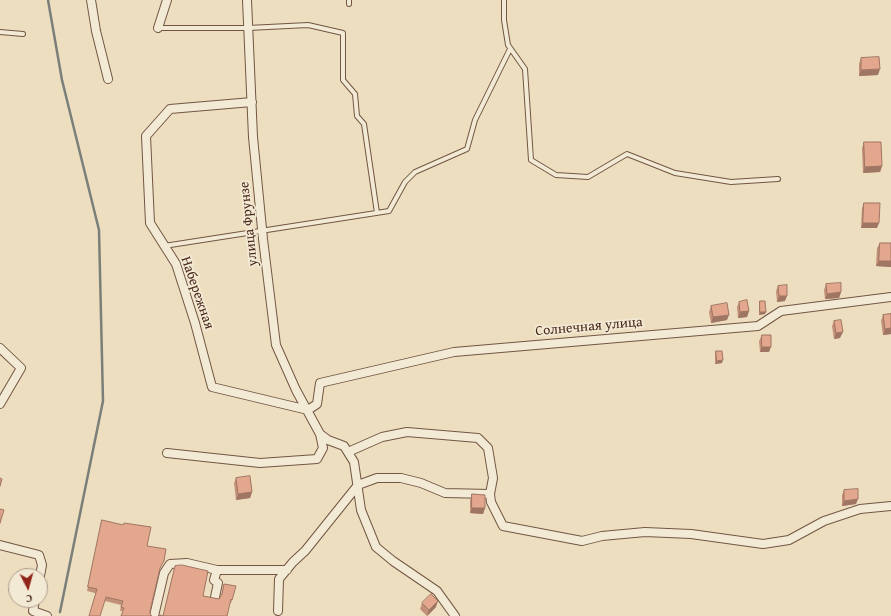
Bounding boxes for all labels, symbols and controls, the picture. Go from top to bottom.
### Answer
street label: улица Фрунзе [236,181,262,267]
street label: Набережная [177,254,217,332]
street label: Солнечная улица [535,314,643,340]
north arrow [8,568,48,608]
text: С [25,591,33,607]

